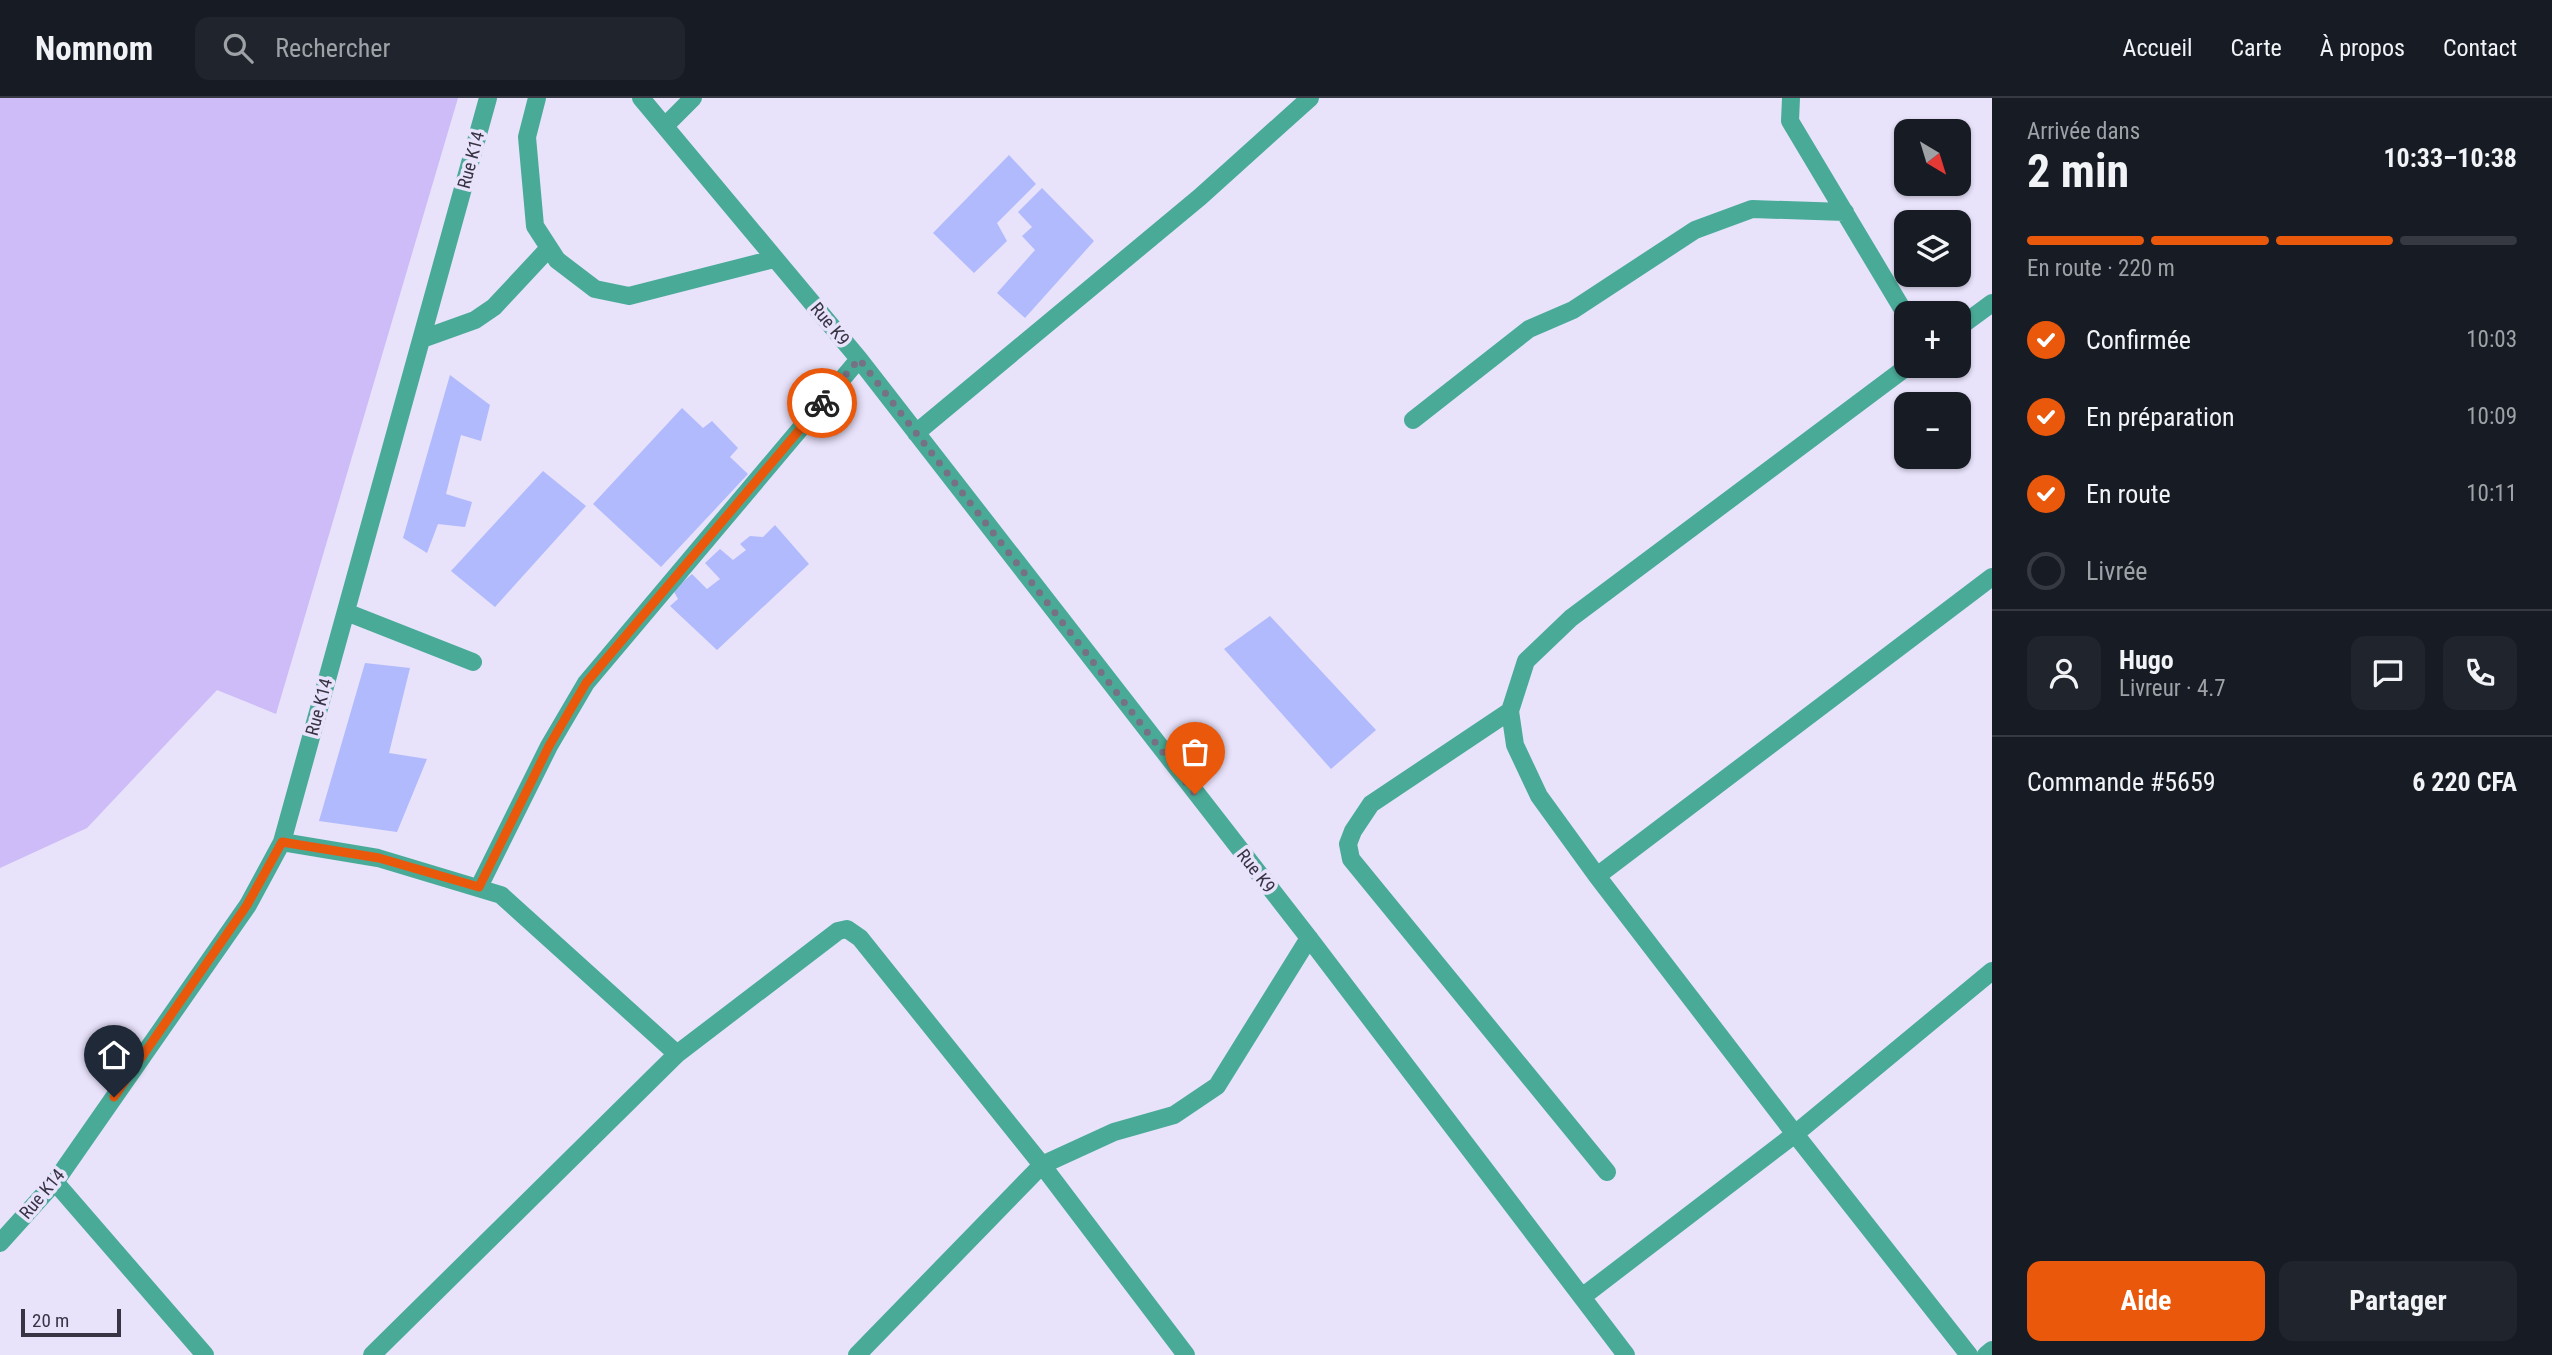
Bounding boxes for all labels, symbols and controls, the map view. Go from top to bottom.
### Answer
search box [195,17,685,80]
text: Nomnom [35,29,153,68]
icon: search [219,29,257,67]
text: Rechercher [275,33,390,63]
text: Accueil [2123,34,2192,62]
text: Carte [2230,34,2282,62]
text: À propos [2320,34,2405,62]
text: Contact [2443,34,2517,62]
text: Arrivée dans [2027,118,2140,145]
north arrow [1894,119,1970,196]
map controls [1894,119,1971,469]
street label: Rue K14 [453,129,488,191]
text: 10:33–10:38 [2383,143,2517,173]
text: 2 min [2027,144,2129,198]
button: layers [1894,210,1971,287]
text: En route · 220 m [2027,255,2175,282]
street label: Rue K9 [806,298,854,349]
button: + [1894,301,1971,378]
icon: check [2027,321,2065,359]
text: Confirmée [2086,325,2191,355]
text: 10:03 [2466,326,2517,353]
courier [787,368,857,438]
icon: bike [803,384,841,422]
button: − [1894,392,1971,469]
icon: check [2027,398,2065,436]
text: En préparation [2086,402,2235,432]
text: 10:09 [2466,403,2517,430]
icon: check [2027,475,2065,513]
text: En route [2086,479,2171,509]
text: 10:11 [2466,480,2517,507]
text: Livrée [2086,556,2148,586]
button: person [2027,636,2101,710]
button: chat [2351,636,2425,710]
button: phone [2443,636,2517,710]
text: Hugo [2119,645,2174,675]
text: Livreur · 4.7 [2119,675,2226,702]
street label: Rue K14 [301,676,336,738]
pin [1165,722,1225,794]
icon: bag [1176,733,1214,771]
text: Commande #5659 [2027,767,2216,797]
text: 6 220 CFA [2412,767,2517,797]
street label: Rue K9 [1233,845,1280,897]
pin [84,1025,144,1097]
icon: home [95,1036,133,1074]
street label: Rue K14 [15,1164,69,1223]
button: Aide [2027,1261,2265,1341]
button: Partager [2279,1261,2517,1341]
scale bar [21,1306,121,1338]
text: 20 m [32,1309,69,1332]

